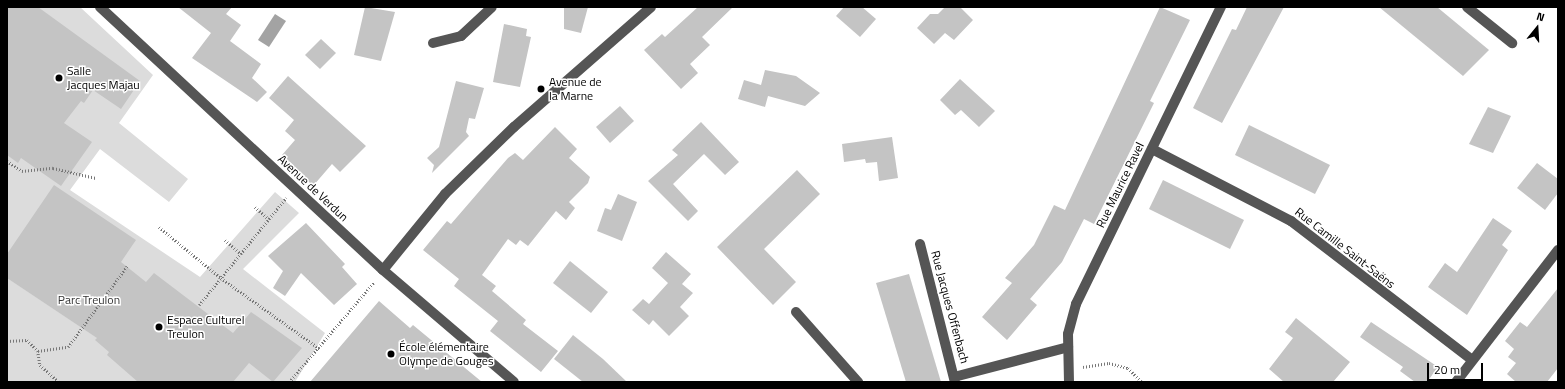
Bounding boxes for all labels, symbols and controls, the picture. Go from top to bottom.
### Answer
north arrow [1517,8,1557,48]
text: N [1535,8,1547,25]
place label: Salle Jacques Majau [67,64,140,92]
marker: Salle Jacques Majau [54,73,64,83]
place label: Avenue de la Marne [549,75,602,103]
marker: Avenue de la Marne [536,84,546,94]
street label: Rue Maurice Ravel [1093,140,1147,230]
street label: Avenue de Verdun [275,152,351,224]
street label: Rue Camille Saint-Saëns [1292,204,1398,292]
street label: Rue Jacques Offenbach [928,249,972,365]
park label: Parc Treulon [58,293,120,307]
place label: Espace Culturel Treulon [167,313,244,341]
marker: Espace Culturel Treulon [154,322,164,332]
place label: École élémentaire Olympe de Gouges [399,340,493,368]
marker: École élémentaire Olympe de Gouges [386,349,396,359]
scale bar [1429,355,1485,381]
text: 20 m [1434,360,1460,379]

